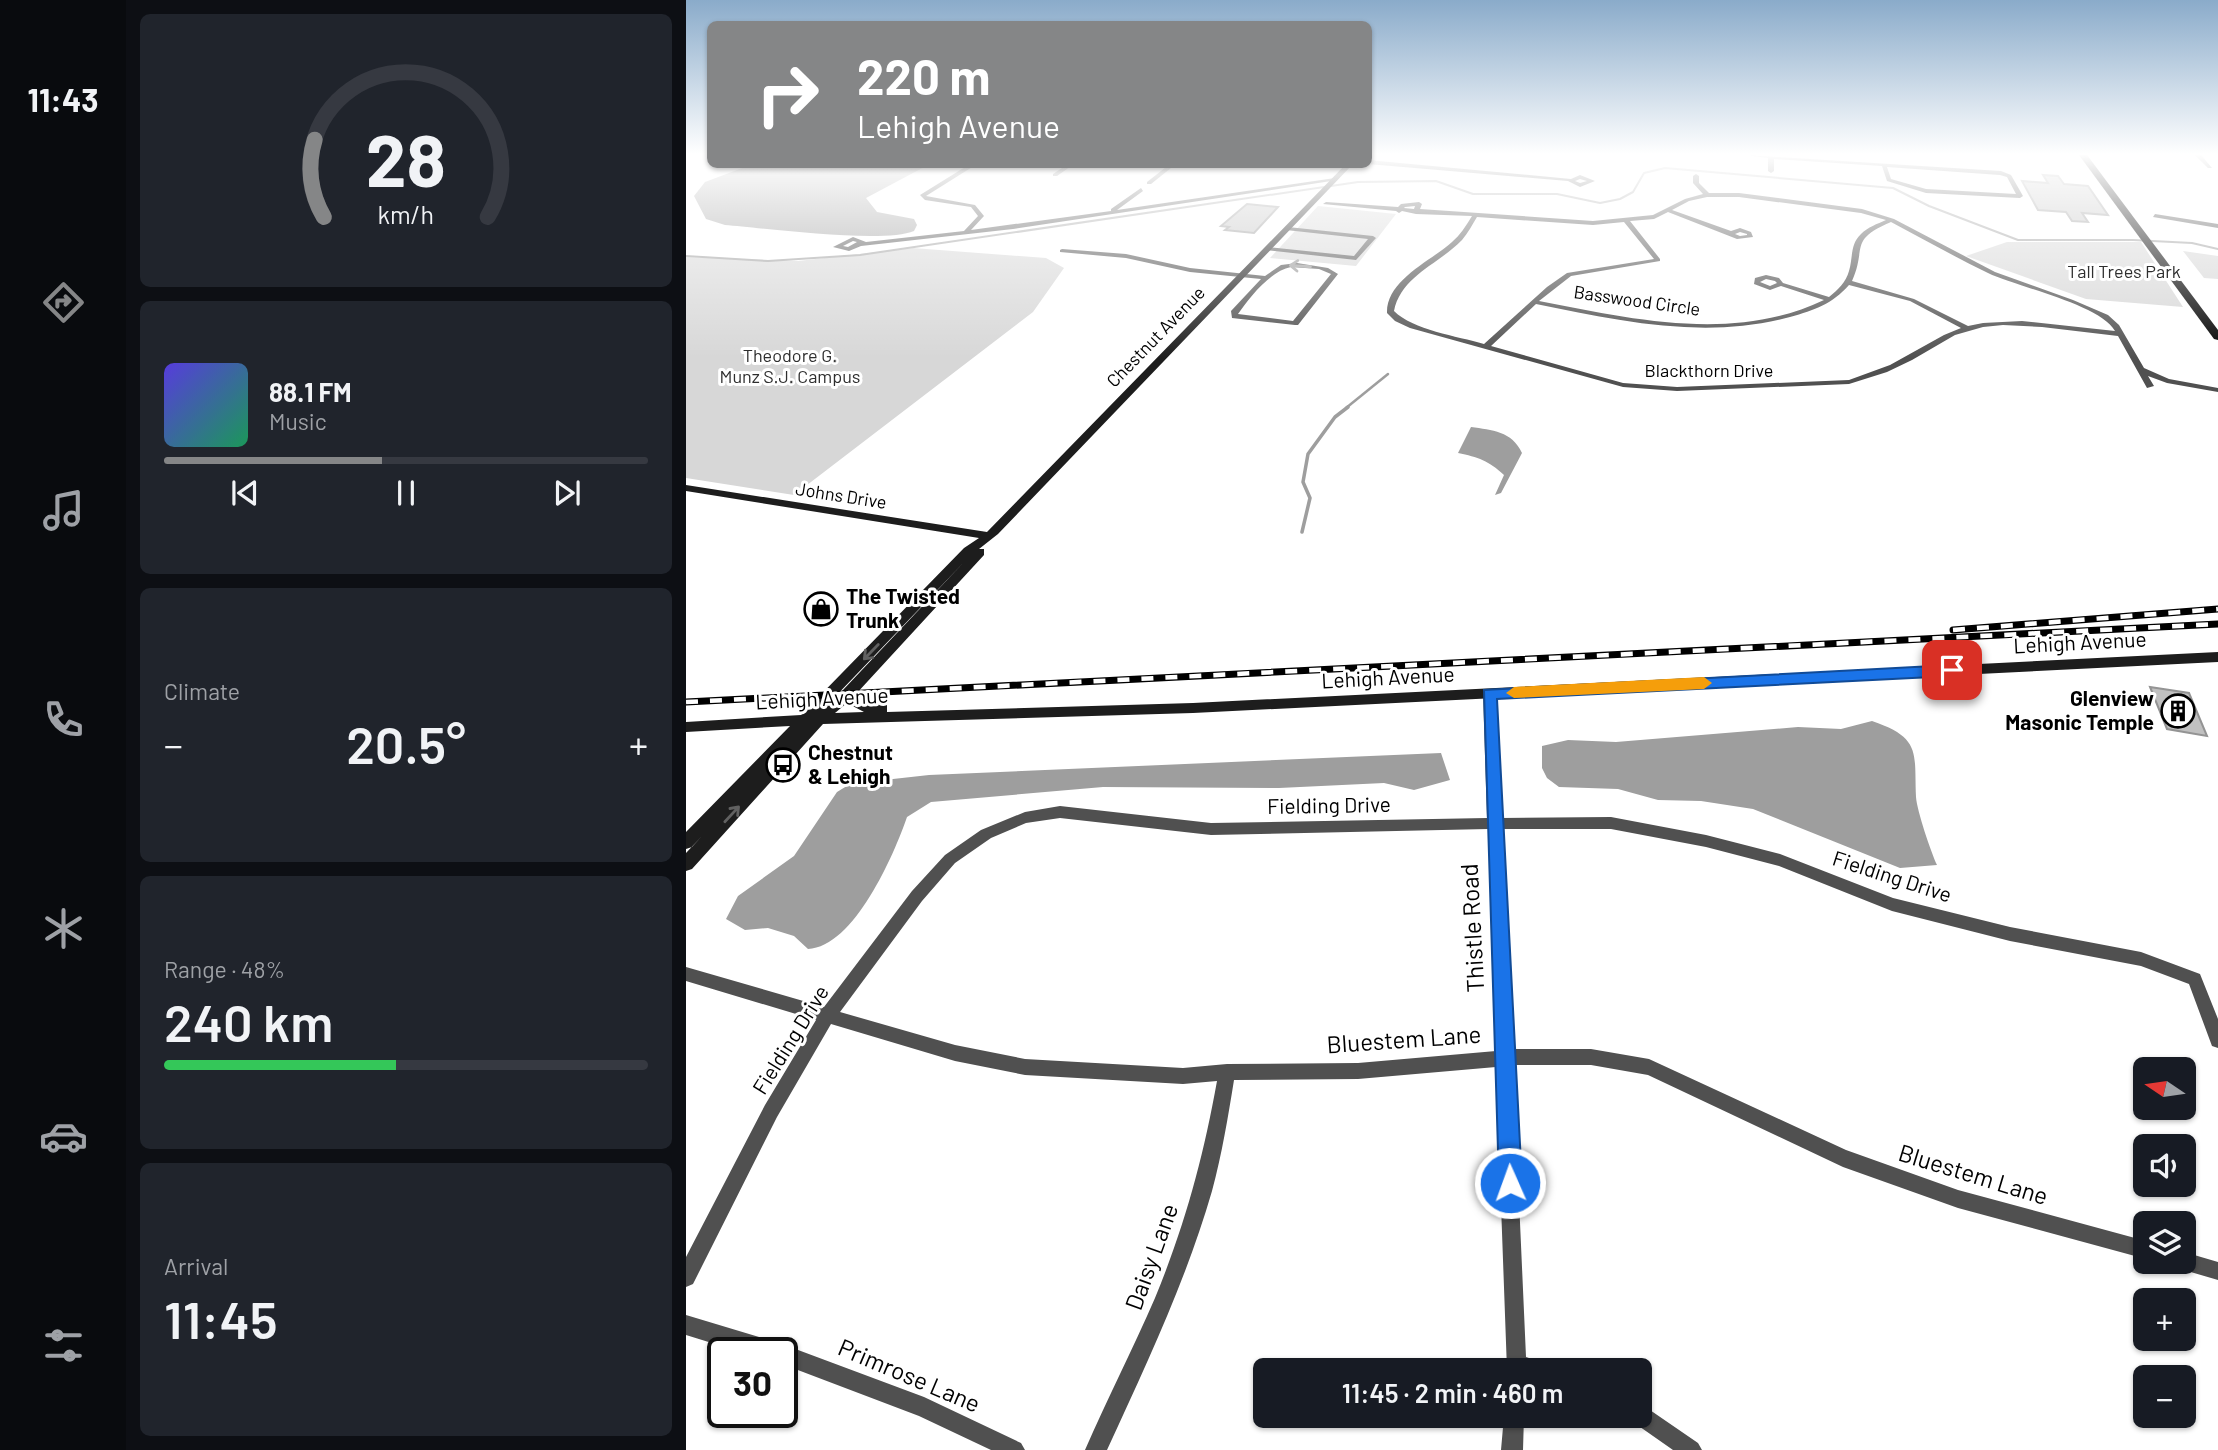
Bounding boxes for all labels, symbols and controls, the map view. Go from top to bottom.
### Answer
text: 220 m [857,46,991,105]
icon: right [742,49,833,140]
text: 11:43 [27,80,99,118]
text: Lehigh Avenue [857,106,1060,144]
text: 28 [366,114,446,202]
text: km/h [378,198,434,228]
one-way arrow [1289,260,1312,273]
park label: Tall Trees Park [2067,260,2181,282]
icon: directions [39,278,88,327]
street label: Basswood Circle [1572,280,1702,320]
street label: Chestnut Avenue [1102,281,1209,391]
park label: Theodore G. Munz S.J. Campus [720,344,860,387]
street label: Blackthorn Drive [1645,359,1773,381]
text: 88.1 FM [269,376,352,407]
text: Music [269,407,327,435]
icon: previous [226,474,264,512]
icon: pause [387,474,425,512]
icon: next [548,474,586,512]
street label: Johns Drive [794,477,888,513]
icon: music [39,486,88,535]
place label: The Twisted Trunk [846,583,960,632]
shop icon: The Twisted Trunk [802,590,840,628]
street label: Lehigh Avenue [2013,626,2147,657]
pin [1922,640,1982,700]
one-way arrow [863,643,880,660]
icon: arrive [1933,651,1971,689]
street label: Lehigh Avenue [1321,661,1455,692]
text: Climate [164,677,240,705]
street label: Lehigh Avenue [755,682,889,713]
place label: Glenview Masonic Temple [2005,685,2154,734]
building icon: Glenview Masonic Temple [2159,692,2197,730]
icon: phone [39,695,88,744]
text: 20.5° [346,712,466,774]
text: − [164,721,183,767]
text: + [629,721,648,767]
place label: Chestnut & Lehigh [808,739,893,788]
bus stop icon: Chestnut & Lehigh [764,746,802,784]
street label: Fielding Drive [1267,791,1391,818]
one-way arrow [724,805,740,823]
street label: Fielding Drive [1830,845,1955,907]
street label: Thistle Road [1454,863,1489,993]
icon: climate [39,904,88,953]
text: Range · 48% [164,955,285,983]
street label: Fielding Drive [746,980,833,1098]
text: 240 km [164,990,333,1052]
street label: Bluestem Lane [1326,1019,1482,1058]
north arrow [2133,1057,2196,1120]
map controls [2133,1057,2196,1428]
icon: car [39,1112,88,1161]
button: sound [2133,1134,2196,1197]
street label: Bluestem Lane [1895,1137,2052,1210]
position arrow [1473,1146,1547,1220]
street label: Daisy Lane [1118,1199,1183,1314]
button: layers [2133,1211,2196,1274]
text: Arrival [164,1252,228,1280]
text: 11:45 [164,1287,277,1349]
button: + [2133,1288,2196,1351]
icon: filters [39,1321,88,1370]
street label: Primrose Lane [834,1332,985,1418]
speed limit sign: 30 [707,1337,798,1428]
button: − [2133,1365,2196,1428]
text: 11:45 · 2 min · 460 m [1342,1377,1563,1408]

